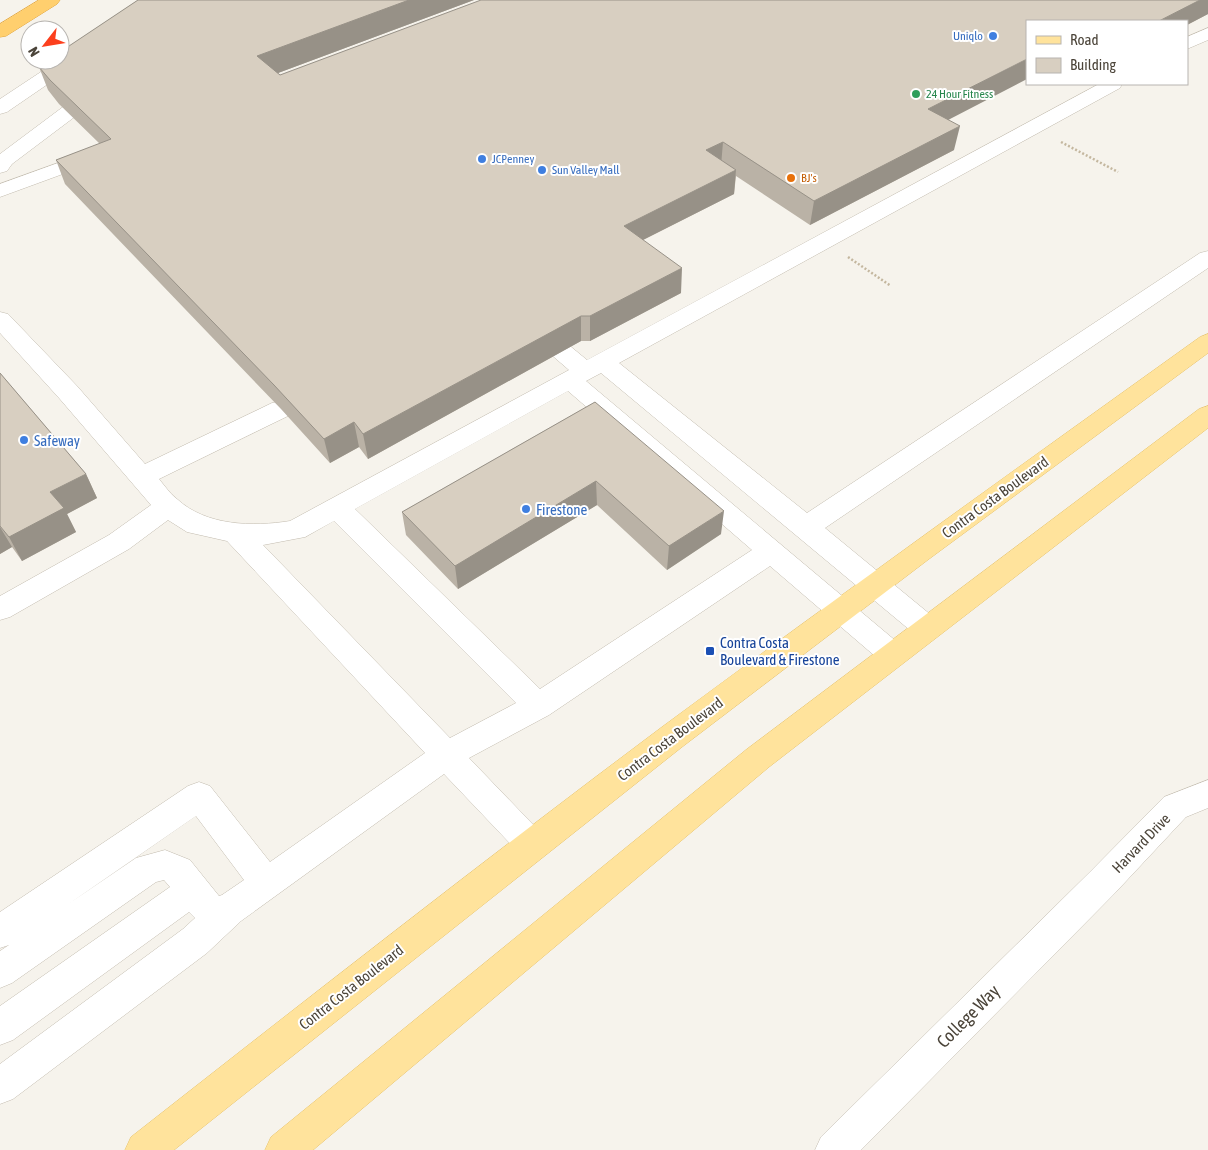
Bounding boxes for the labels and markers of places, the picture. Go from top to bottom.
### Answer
place label: Uniqlo [953,29,983,43]
marker: Uniqlo [987,30,999,42]
place label: 24 Hour Fitness [926,87,993,101]
marker: 24 Hour Fitness [910,88,922,100]
place label: JCPenney [492,152,534,166]
marker: JCPenney [476,153,488,165]
place label: Sun Valley Mall [552,163,620,177]
marker: Sun Valley Mall [536,164,548,176]
place label: BJ's [801,171,817,185]
marker: BJ's [785,172,797,184]
place label: Safeway [34,432,80,449]
marker: Safeway [18,434,30,446]
place label: Firestone [536,501,588,518]
marker: Firestone [520,503,532,515]
place label: Contra Costa Boulevard & Firestone [720,634,840,668]
marker: Contra Costa Boulevard & Firestone [704,645,716,657]

